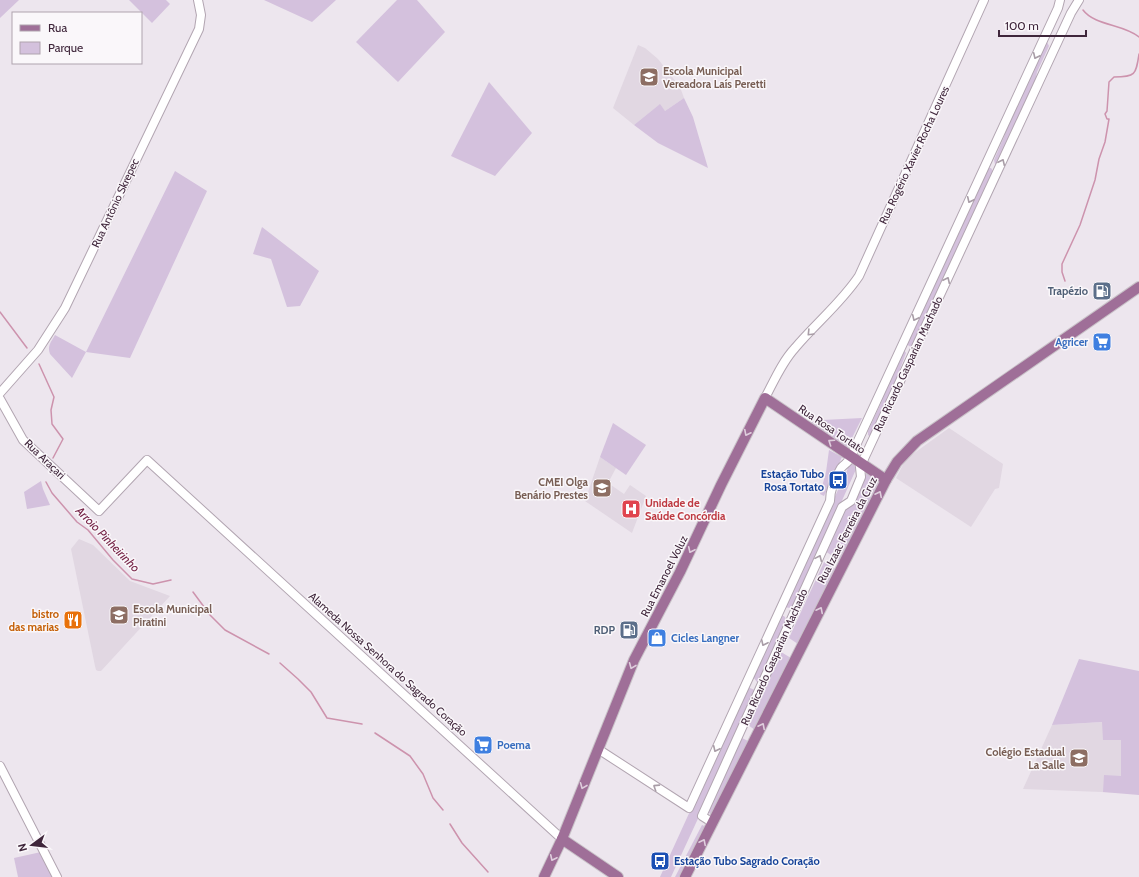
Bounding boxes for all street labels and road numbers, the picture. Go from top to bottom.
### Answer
street label: Rua Rogério Xavier Rocha Loures [876,83,952,226]
street label: Rua Antônio Skrepec [88,156,142,250]
street label: Rua Ricardo Gasparian Machado [870,294,946,434]
street label: Rua Rosa Tortato [796,401,868,457]
street label: Rua Araçari [22,436,68,482]
street label: Rua Izaac Ferreira da Cruz [814,474,880,586]
street label: Rua Emanoel Voluz [637,533,691,619]
street label: Rua Ricardo Gasparian Machado [738,587,810,727]
street label: Alameda Nossa Senhora do Sagrado Coração [306,589,470,739]

